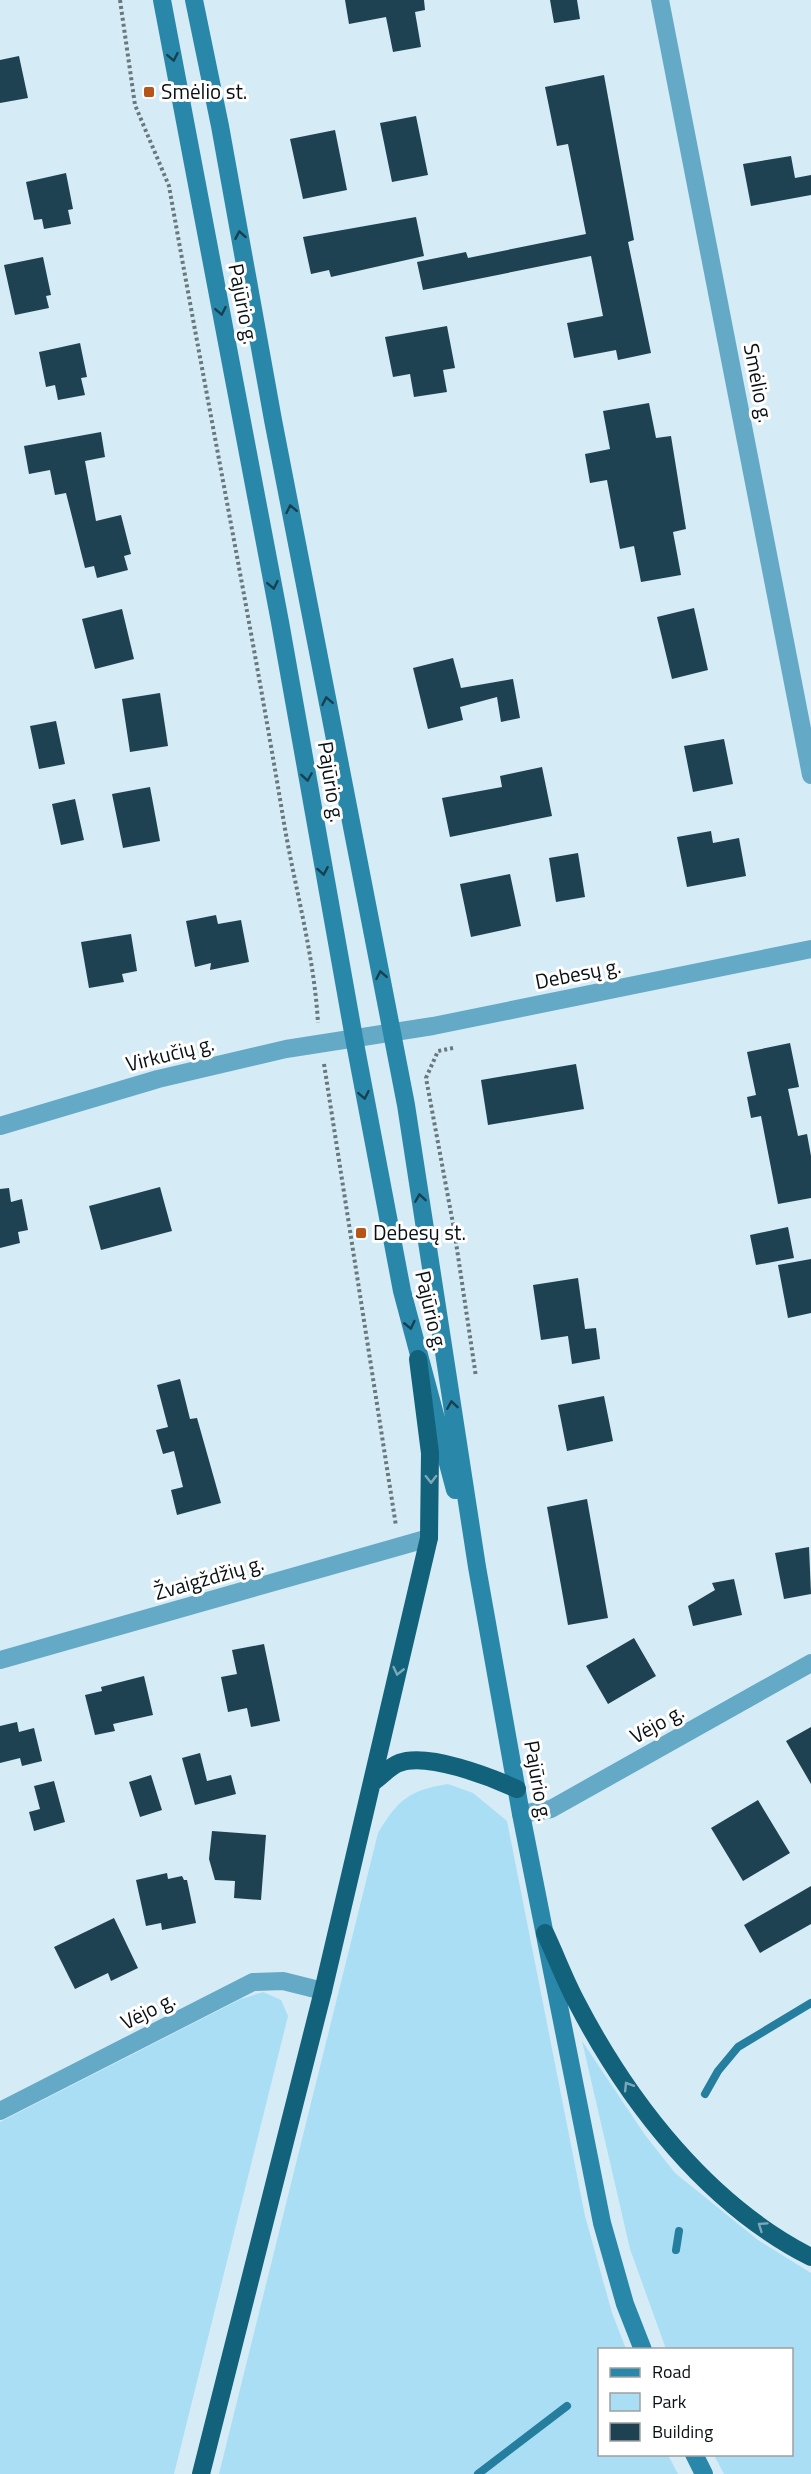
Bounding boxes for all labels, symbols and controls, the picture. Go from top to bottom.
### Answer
one-way arrow [166,52,179,62]
place label: Smėlio st. [161,75,247,107]
marker: Smėlio st. [142,85,156,99]
one-way arrow [234,230,247,240]
street label: Pajūrio g. [220,261,267,347]
one-way arrow [214,306,227,316]
street label: Smėlio g. [736,340,782,425]
one-way arrow [285,505,298,515]
one-way arrow [266,580,279,590]
one-way arrow [321,696,334,706]
street label: Pajūrio g. [310,739,354,825]
one-way arrow [300,772,313,782]
one-way arrow [316,866,329,876]
street label: Debesų g. [532,949,623,997]
one-way arrow [375,970,388,980]
street label: Virkučių g. [122,1027,217,1079]
one-way arrow [357,1090,370,1100]
one-way arrow [415,1193,427,1203]
place label: Debesų st. [373,1216,466,1248]
marker: Debesų st. [354,1226,368,1240]
street label: Pajūrio g. [407,1267,457,1354]
one-way arrow [403,1320,416,1330]
one-way arrow [446,1401,459,1411]
one-way arrow [425,1475,437,1484]
street label: Žvaigždžių g. [150,1546,267,1608]
one-way arrow [393,1666,406,1676]
street label: Vėjo g. [623,1695,690,1751]
street label: Pajūrio g. [516,1738,562,1824]
street label: Vėjo g. [115,1983,181,2037]
one-way arrow [623,2082,635,2092]
one-way arrow [757,2222,768,2233]
legend [598,2348,793,2456]
text: Road [652,2358,691,2385]
text: Park [652,2388,687,2415]
text: Building [652,2418,713,2445]

